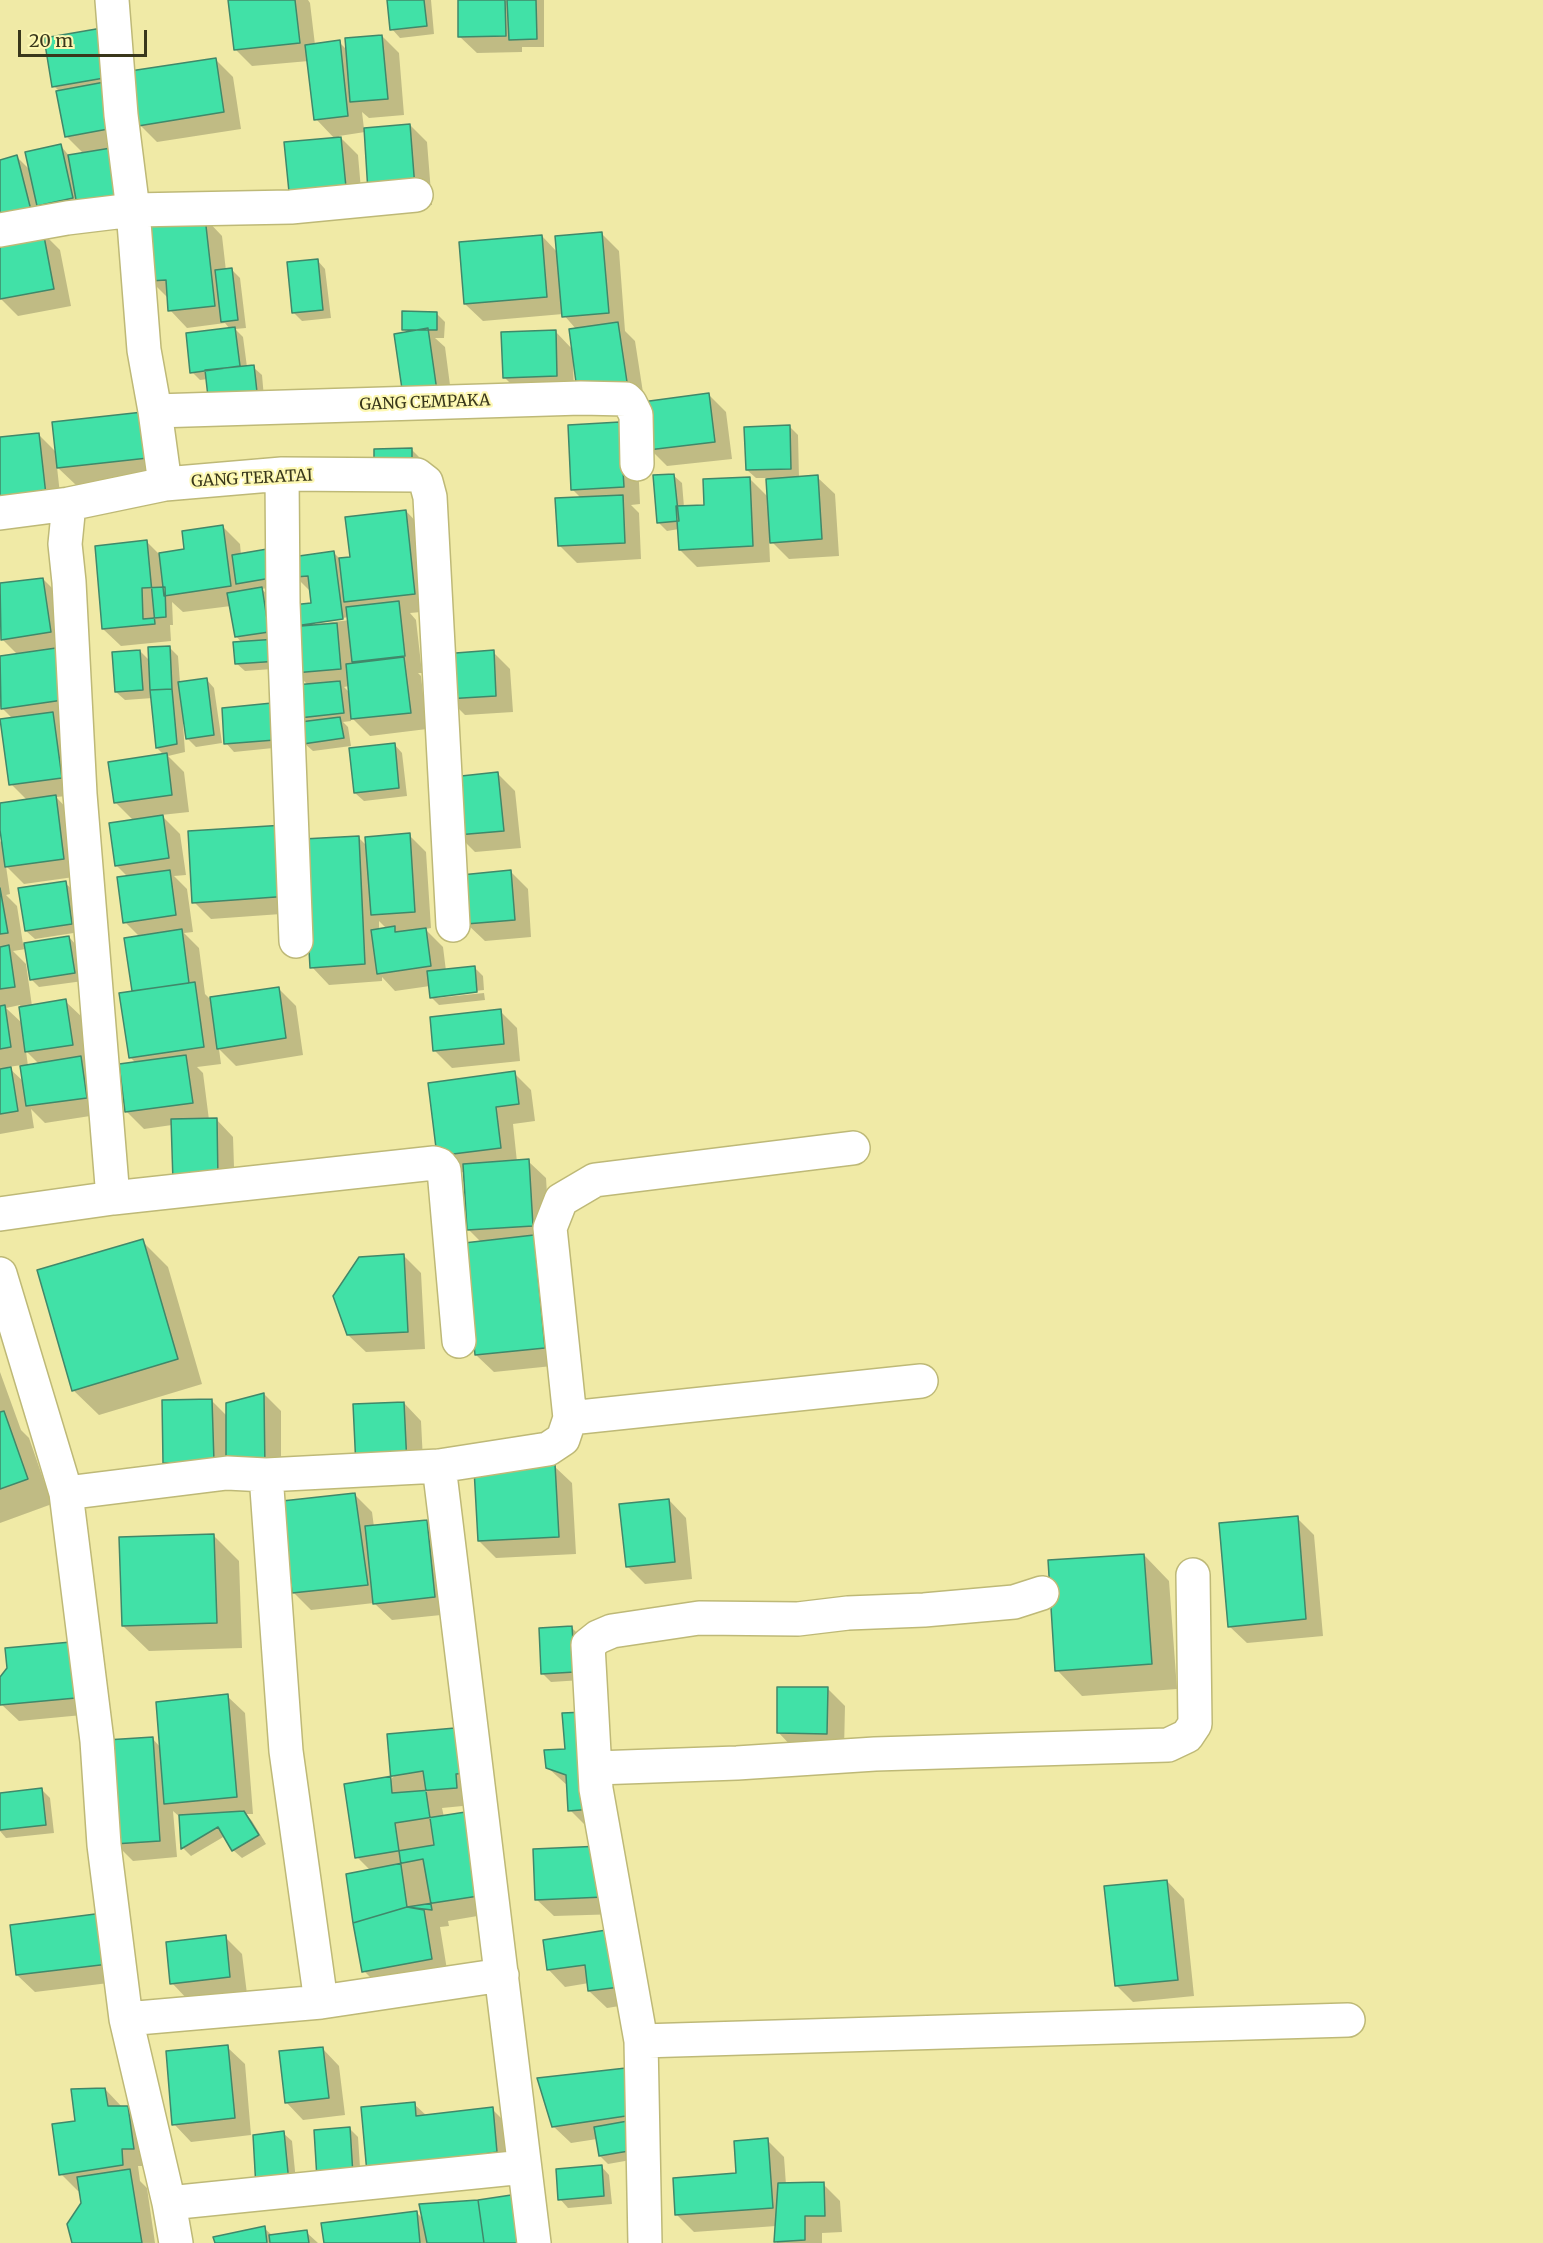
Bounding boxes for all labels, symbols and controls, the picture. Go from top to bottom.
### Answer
scale bar [21,18,150,56]
text: 20 m [29,29,73,52]
street label: GANG CEMPAKA [359,391,491,415]
street label: GANG TERATAI [191,466,313,492]

